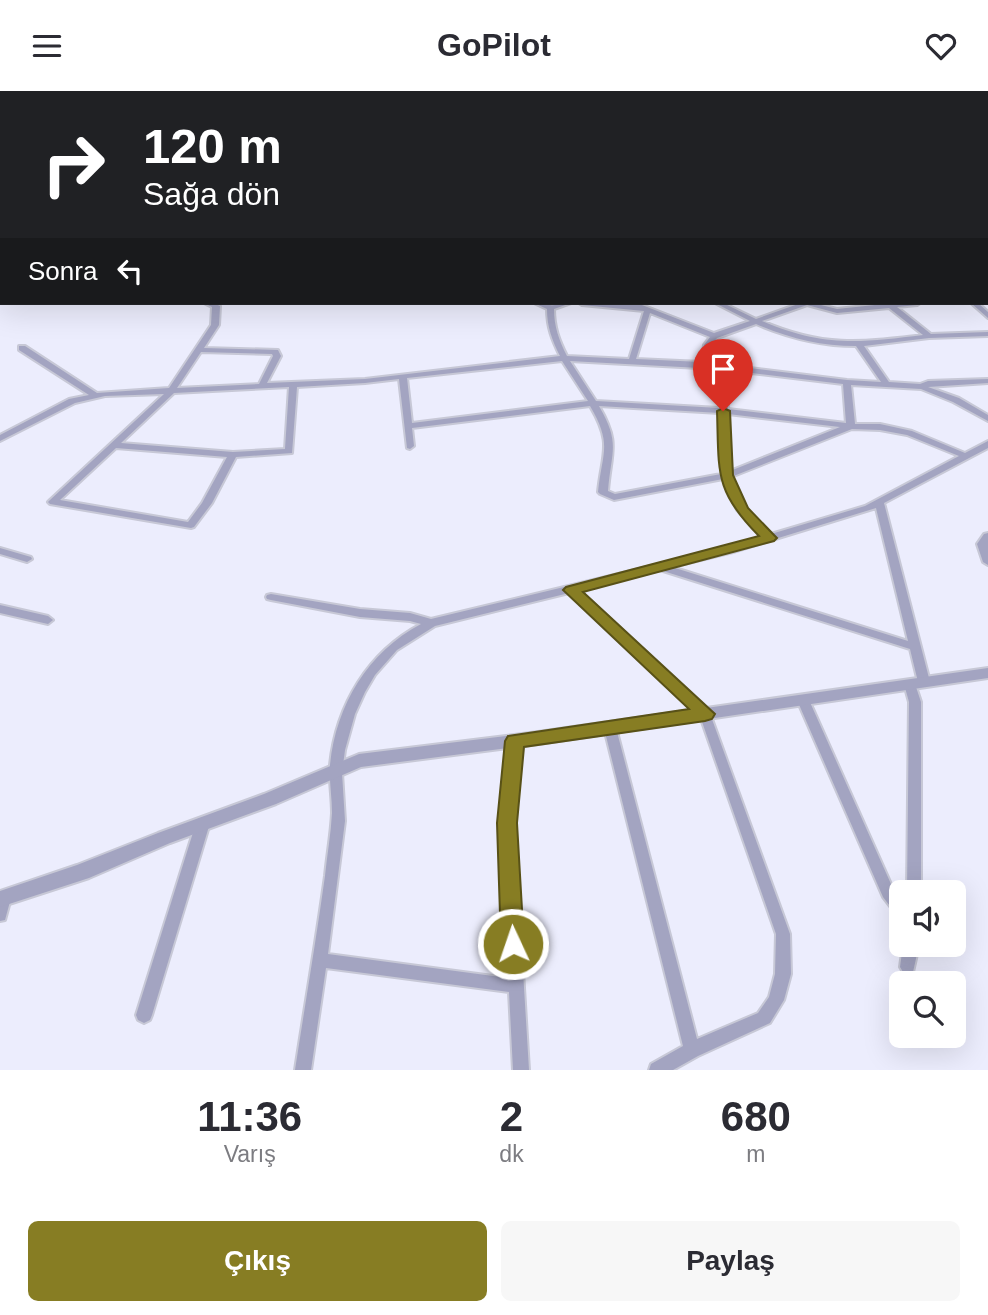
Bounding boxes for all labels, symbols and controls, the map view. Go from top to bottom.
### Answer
icon: menu [28,27,66,65]
text: GoPilot [437,27,551,63]
icon: heart [922,27,960,65]
icon: right [28,119,119,210]
text: 120 m [143,119,282,173]
text: Sağa dön [143,176,280,212]
icon: left [111,252,149,290]
text: Sonra [28,256,97,286]
pin [693,339,753,411]
icon: arrive [704,350,742,388]
map controls [889,880,966,1048]
button: sound [889,880,966,957]
position arrow [476,907,550,981]
button: search [889,971,966,1048]
text: 11:36 [197,1093,302,1140]
text: 2 [500,1093,523,1140]
text: 680 [721,1093,791,1140]
text: Varış [224,1141,276,1167]
text: dk [499,1141,524,1167]
text: m [746,1141,765,1167]
button: Çıkış [28,1221,487,1301]
button: Paylaş [501,1221,960,1301]

